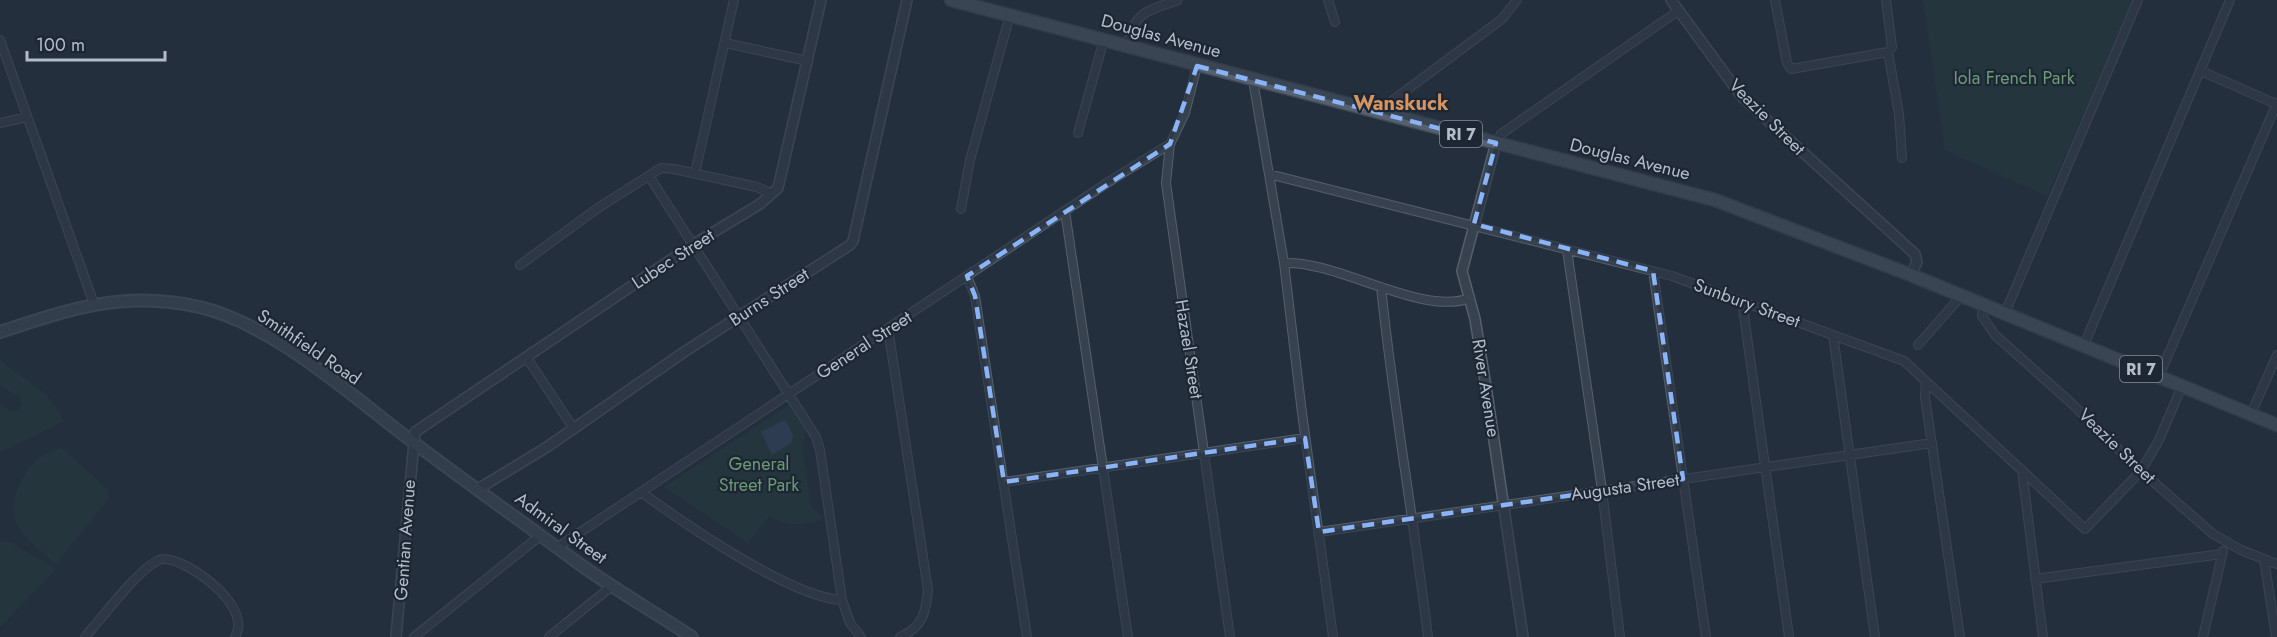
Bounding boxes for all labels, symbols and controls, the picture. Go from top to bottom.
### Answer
street label: Douglas Avenue [1098,7,1224,65]
scale bar [27,24,165,62]
text: 100 m [36,32,85,58]
park label: Iola French Park [1953,65,2075,91]
street label: Veazie Street [1723,73,1812,162]
district label: Wanskuck [1354,89,1449,118]
road number: RI 7 [1440,121,1482,147]
street label: Douglas Avenue [1567,131,1693,187]
street label: Lubec Street [627,222,720,295]
street label: Burns Street [724,261,815,333]
street label: Sunbury Street [1690,272,1804,335]
street label: Hazael Street [1168,297,1210,401]
street label: Smithfield Road [252,303,366,391]
street label: General Street [811,304,917,386]
street label: River Avenue [1465,337,1507,439]
road number: RI 7 [2120,356,2162,382]
street label: Veazie Street [2072,402,2162,490]
park label: General Street Park [719,451,799,498]
street label: Augusta Street [1569,466,1682,507]
street label: Gentian Avenue [388,479,422,601]
street label: Admiral Street [510,486,613,571]

